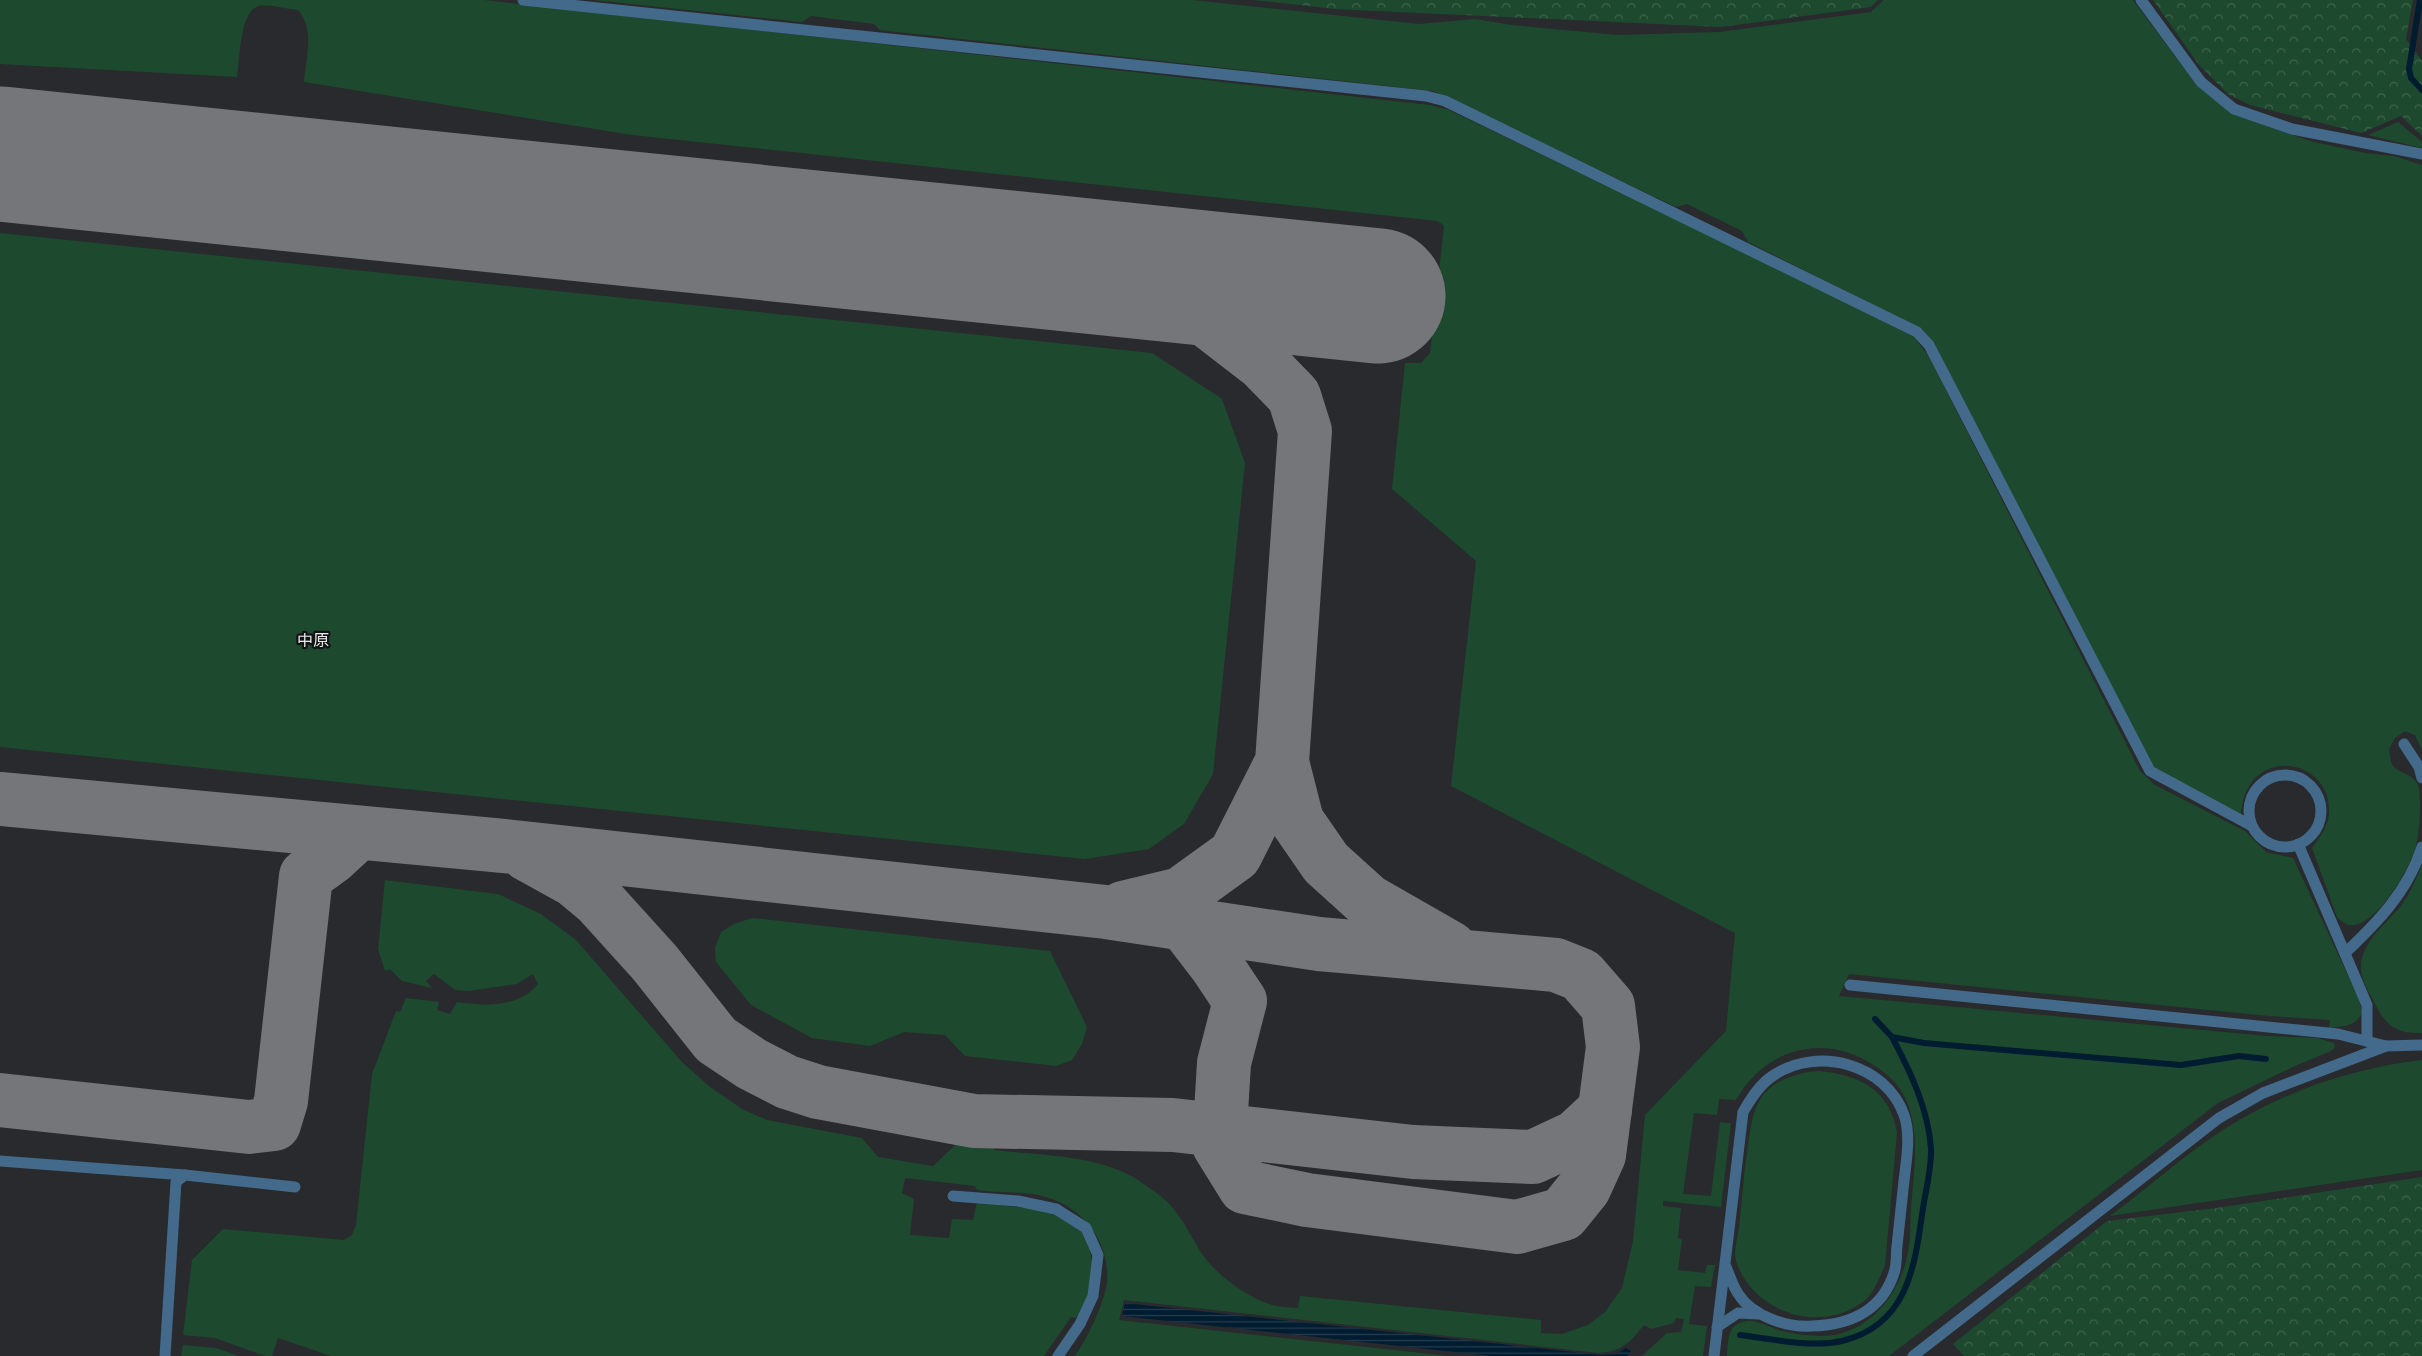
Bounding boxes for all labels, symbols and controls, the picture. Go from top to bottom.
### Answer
district label: 中原 [297,629,329,651]

